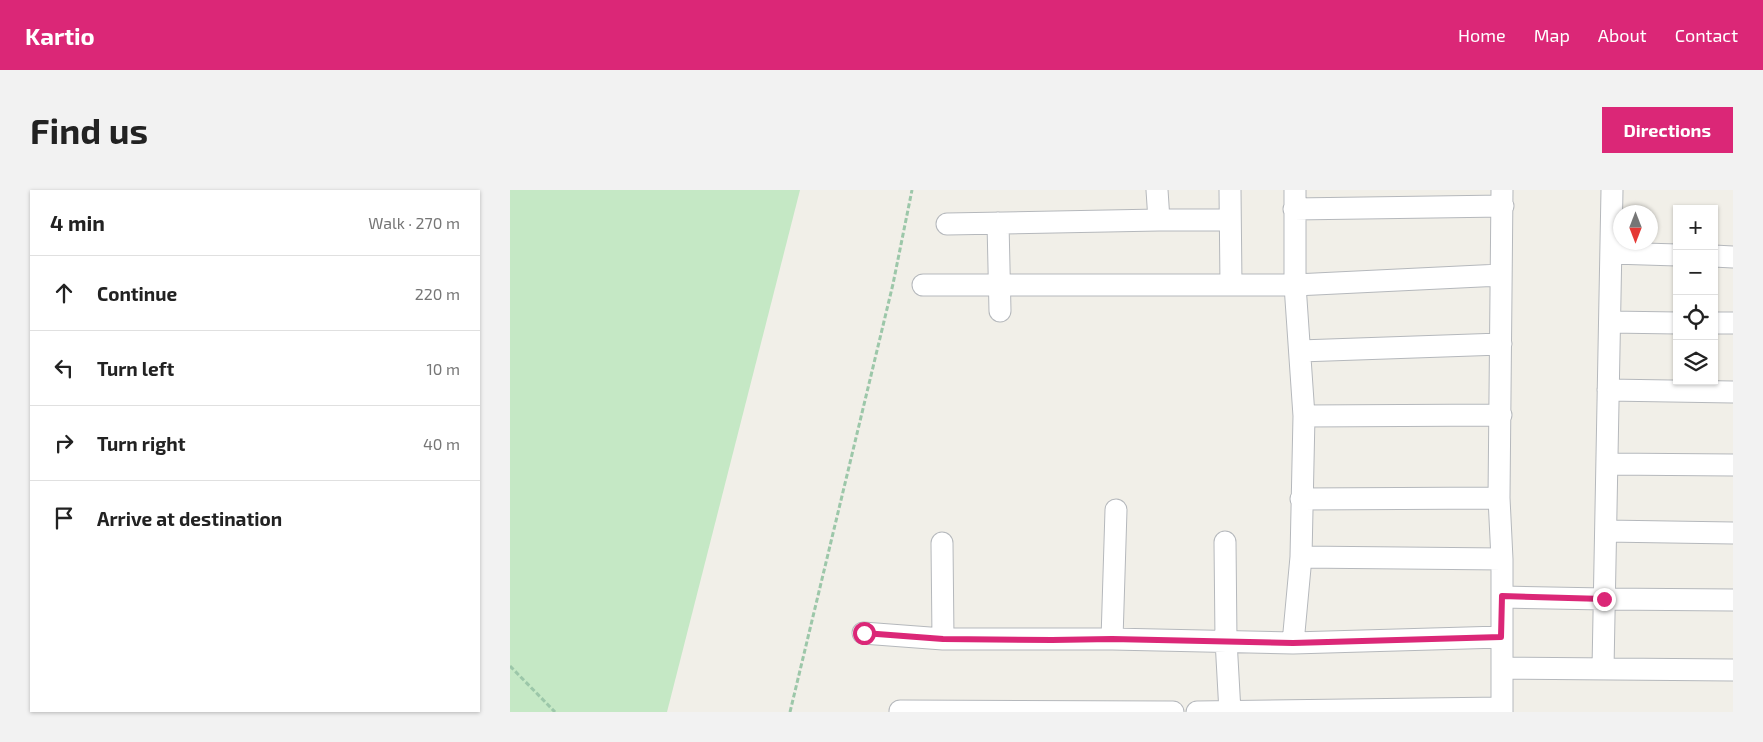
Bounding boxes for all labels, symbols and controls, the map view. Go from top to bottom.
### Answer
text: Kartio [25,21,95,50]
text: Home [1458,24,1506,46]
text: Map [1534,24,1570,46]
text: About [1598,24,1647,46]
text: Contact [1675,24,1738,46]
button: Directions [1602,107,1733,153]
text: Find us [30,109,148,151]
north arrow [1613,205,1658,250]
map controls [1673,205,1718,385]
button: + [1673,205,1718,250]
text: 4 min [50,210,105,235]
text: Walk · 270 m [368,213,460,232]
button: − [1673,250,1718,295]
icon: ahead [50,279,78,307]
text: Continue [97,282,177,305]
text: 220 m [415,284,460,303]
button: locate [1673,295,1718,340]
button: layers [1673,340,1718,385]
icon: left [50,354,78,382]
text: Turn left [97,357,174,380]
text: 10 m [426,359,460,378]
icon: right [50,429,78,457]
text: Turn right [97,432,185,455]
text: 40 m [423,434,460,453]
icon: arrive [50,504,78,532]
text: Arrive at destination [97,507,282,530]
route end [1593,588,1616,611]
route start [853,622,876,645]

